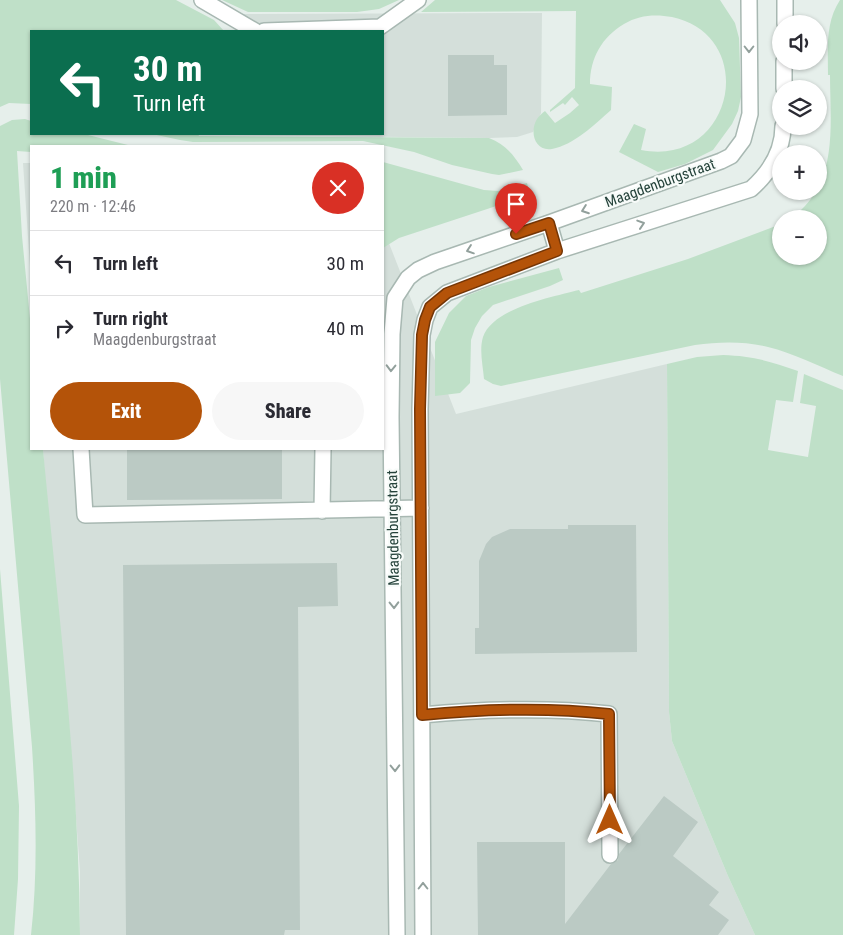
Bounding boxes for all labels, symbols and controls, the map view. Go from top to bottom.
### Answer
map controls [772,15,827,265]
button: sound [772,15,827,70]
one-way arrow [744,45,755,53]
text: 30 m [133,49,202,90]
icon: left [50,50,115,115]
button: layers [772,80,827,135]
text: Turn left [133,91,205,116]
button: + [772,145,827,200]
street label: Maagdenburgstraat [603,155,717,211]
text: 1 min [50,160,117,195]
button: close [312,162,364,214]
pin [495,183,537,234]
icon: arrive [502,190,530,218]
text: 220 m · 12:46 [50,197,136,216]
one-way arrow [581,204,590,214]
button: − [772,210,827,265]
one-way arrow [636,220,644,230]
one-way arrow [466,244,475,254]
icon: left [50,249,78,277]
text: Turn left [93,252,158,275]
text: 30 m [327,252,364,275]
text: Turn right [93,307,168,330]
icon: right [50,314,78,342]
text: 40 m [327,317,364,340]
text: Maagdenburgstraat [93,330,216,349]
one-way arrow [386,364,397,372]
button: Exit [50,382,202,440]
button: Share [212,382,364,440]
street label: Maagdenburgstraat [383,470,403,586]
one-way arrow [389,602,399,610]
one-way arrow [390,764,401,772]
position arrow [583,793,635,845]
one-way arrow [418,882,428,890]

